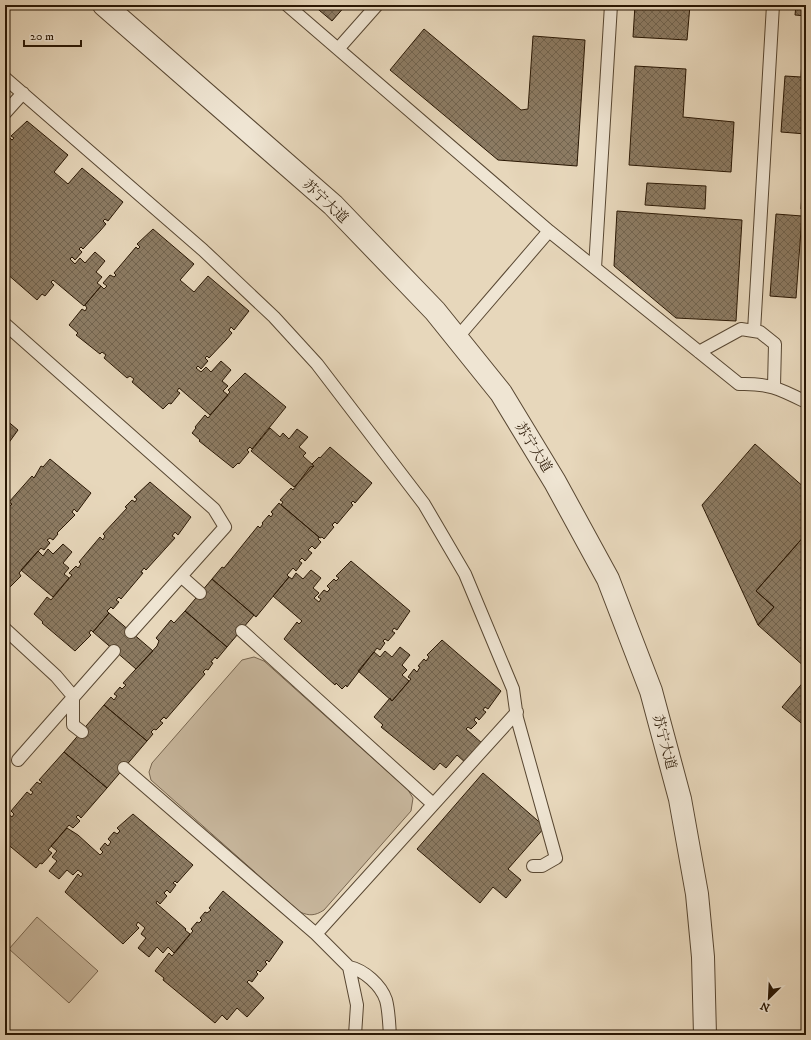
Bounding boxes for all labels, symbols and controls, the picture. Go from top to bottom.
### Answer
scale bar [24,22,81,48]
text: 20 m [30,29,54,44]
street label: 苏宁大道 [299,176,352,227]
street label: 苏宁大道 [511,419,556,476]
street label: 苏宁大道 [648,713,680,772]
north arrow [749,978,789,1018]
text: N [758,998,772,1014]

